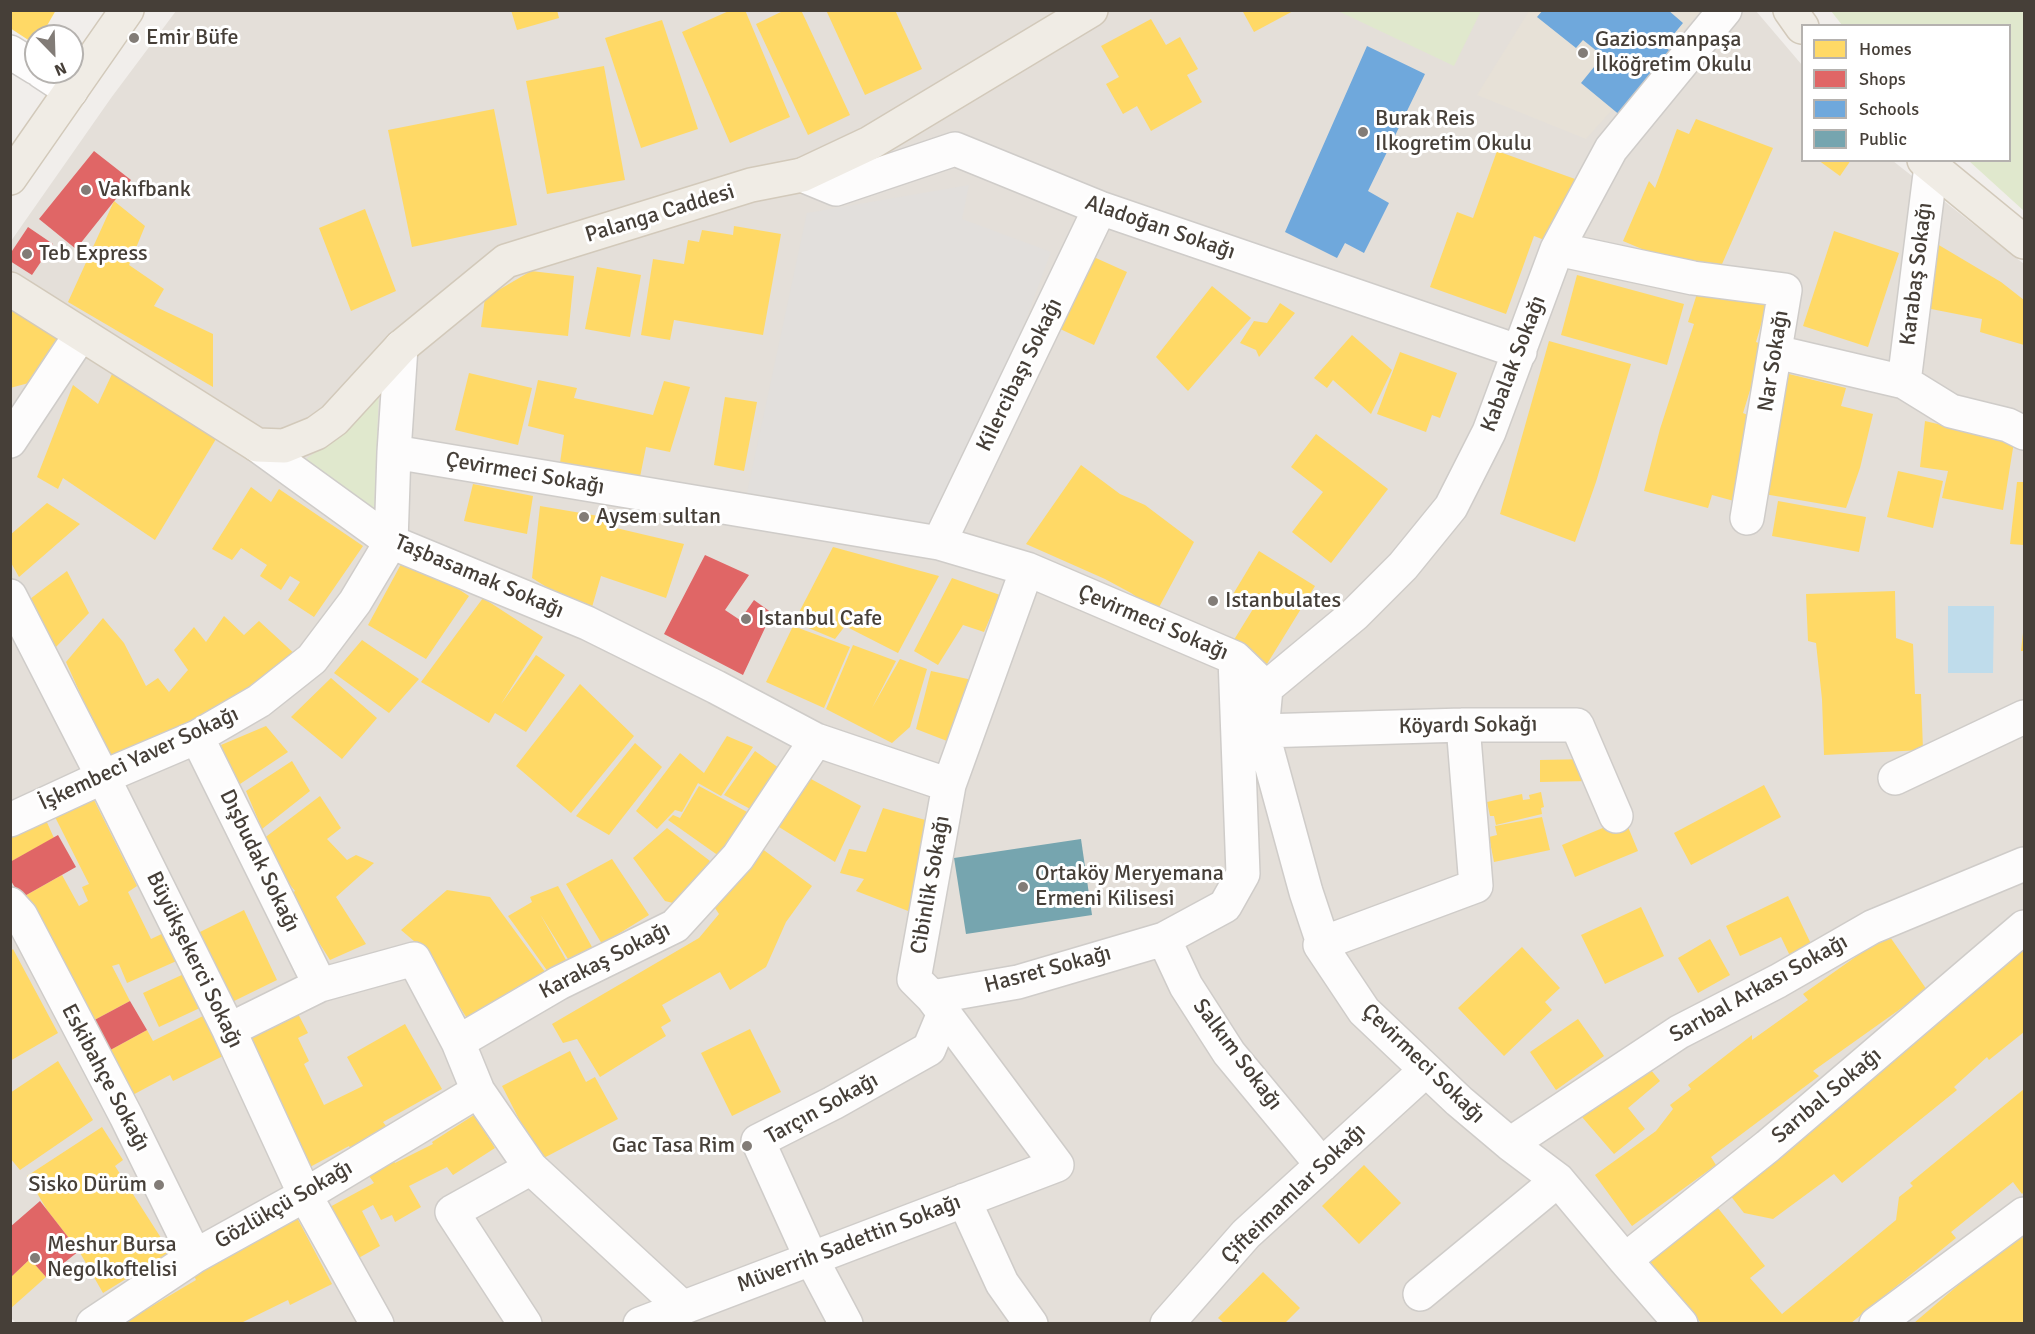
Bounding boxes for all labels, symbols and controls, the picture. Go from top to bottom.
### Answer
north arrow [24,24,84,84]
legend [1801,24,2011,162]
place label: Emir Büfe [146,25,238,51]
place label: Gaziosmanpaşa İlköğretim Okulu [1595,27,1752,78]
marker: Emir Büfe [127,31,141,45]
text: Homes [1859,38,1912,60]
marker: Gaziosmanpaşa İlköğretim Okulu [1576,46,1590,60]
text: N [51,57,69,80]
text: Shops [1859,68,1906,90]
text: Schools [1859,98,1919,120]
place label: Burak Reis Ilkogretim Okulu [1375,106,1532,158]
marker: Burak Reis Ilkogretim Okulu [1356,125,1370,139]
text: Public [1859,128,1907,150]
place label: Vakıfbank [98,177,191,203]
street label: Palanga Caddesi [582,179,738,249]
marker: Vakıfbank [79,183,93,197]
street label: Aladoğan Sokağı [1082,190,1238,266]
street label: Karabaş Sokağı [1895,201,1939,347]
place label: Teb Express [39,241,148,267]
marker: Teb Express [20,247,34,261]
street label: Kabalak Sokağı [1476,292,1552,436]
street label: Kilercibaşı Sokağı [972,294,1068,456]
street label: Nar Sokağı [1753,308,1795,414]
street label: Çevirmeci Sokağı [443,447,607,501]
place label: Aysem sultan [596,504,721,530]
marker: Aysem sultan [577,510,591,524]
street label: Taşbasamak Sokağı [390,529,568,625]
street label: Çevirmeci Sokağı [1074,579,1232,667]
place label: Istanbulates [1225,588,1341,614]
marker: Istanbulates [1206,594,1220,608]
place label: Istanbul Cafe [758,606,882,632]
marker: Istanbul Cafe [739,612,753,626]
street label: İşkembeci Yaver Sokağı [35,701,243,817]
street label: Köyardı Sokağı [1398,712,1538,740]
street label: Dışbudak Sokağı [213,785,305,937]
street label: Cibinlik Sokağı [906,814,956,956]
place label: Ortaköy Meryemana Ermeni Kilisesi [1035,861,1224,912]
street label: Büyükşekerci Sokağı [140,867,248,1053]
marker: Ortaköy Meryemana Ermeni Kilisesi [1016,880,1030,894]
street label: Karakaş Sokağı [535,917,675,1005]
street label: Sarıbal Arkası Sokağı [1665,929,1853,1049]
street label: Hasret Sokağı [982,940,1114,1000]
street label: Salkım Sokağı [1187,994,1287,1116]
street label: Çevirmeci Sokağı [1356,999,1490,1129]
street label: Eskibahçe Sokağı [55,1000,155,1156]
street label: Sarıbal Sokağı [1767,1042,1887,1150]
street label: Tarçın Sokağı [761,1067,883,1151]
street label: Çifteimamlar Sokağı [1216,1118,1372,1270]
place label: Gac Tasa Rim [612,1133,735,1159]
marker: Gac Tasa Rim [740,1139,754,1153]
street label: Gözlükçü Sokağı [211,1155,357,1255]
place label: Sisko Dürüm [28,1172,147,1198]
marker: Sisko Dürüm [152,1178,166,1192]
street label: Müverrih Sadettin Sokağı [733,1189,965,1299]
place label: Meshur Bursa Negolkoftelisi [47,1232,177,1284]
marker: Meshur Bursa Negolkoftelisi [28,1251,42,1265]

